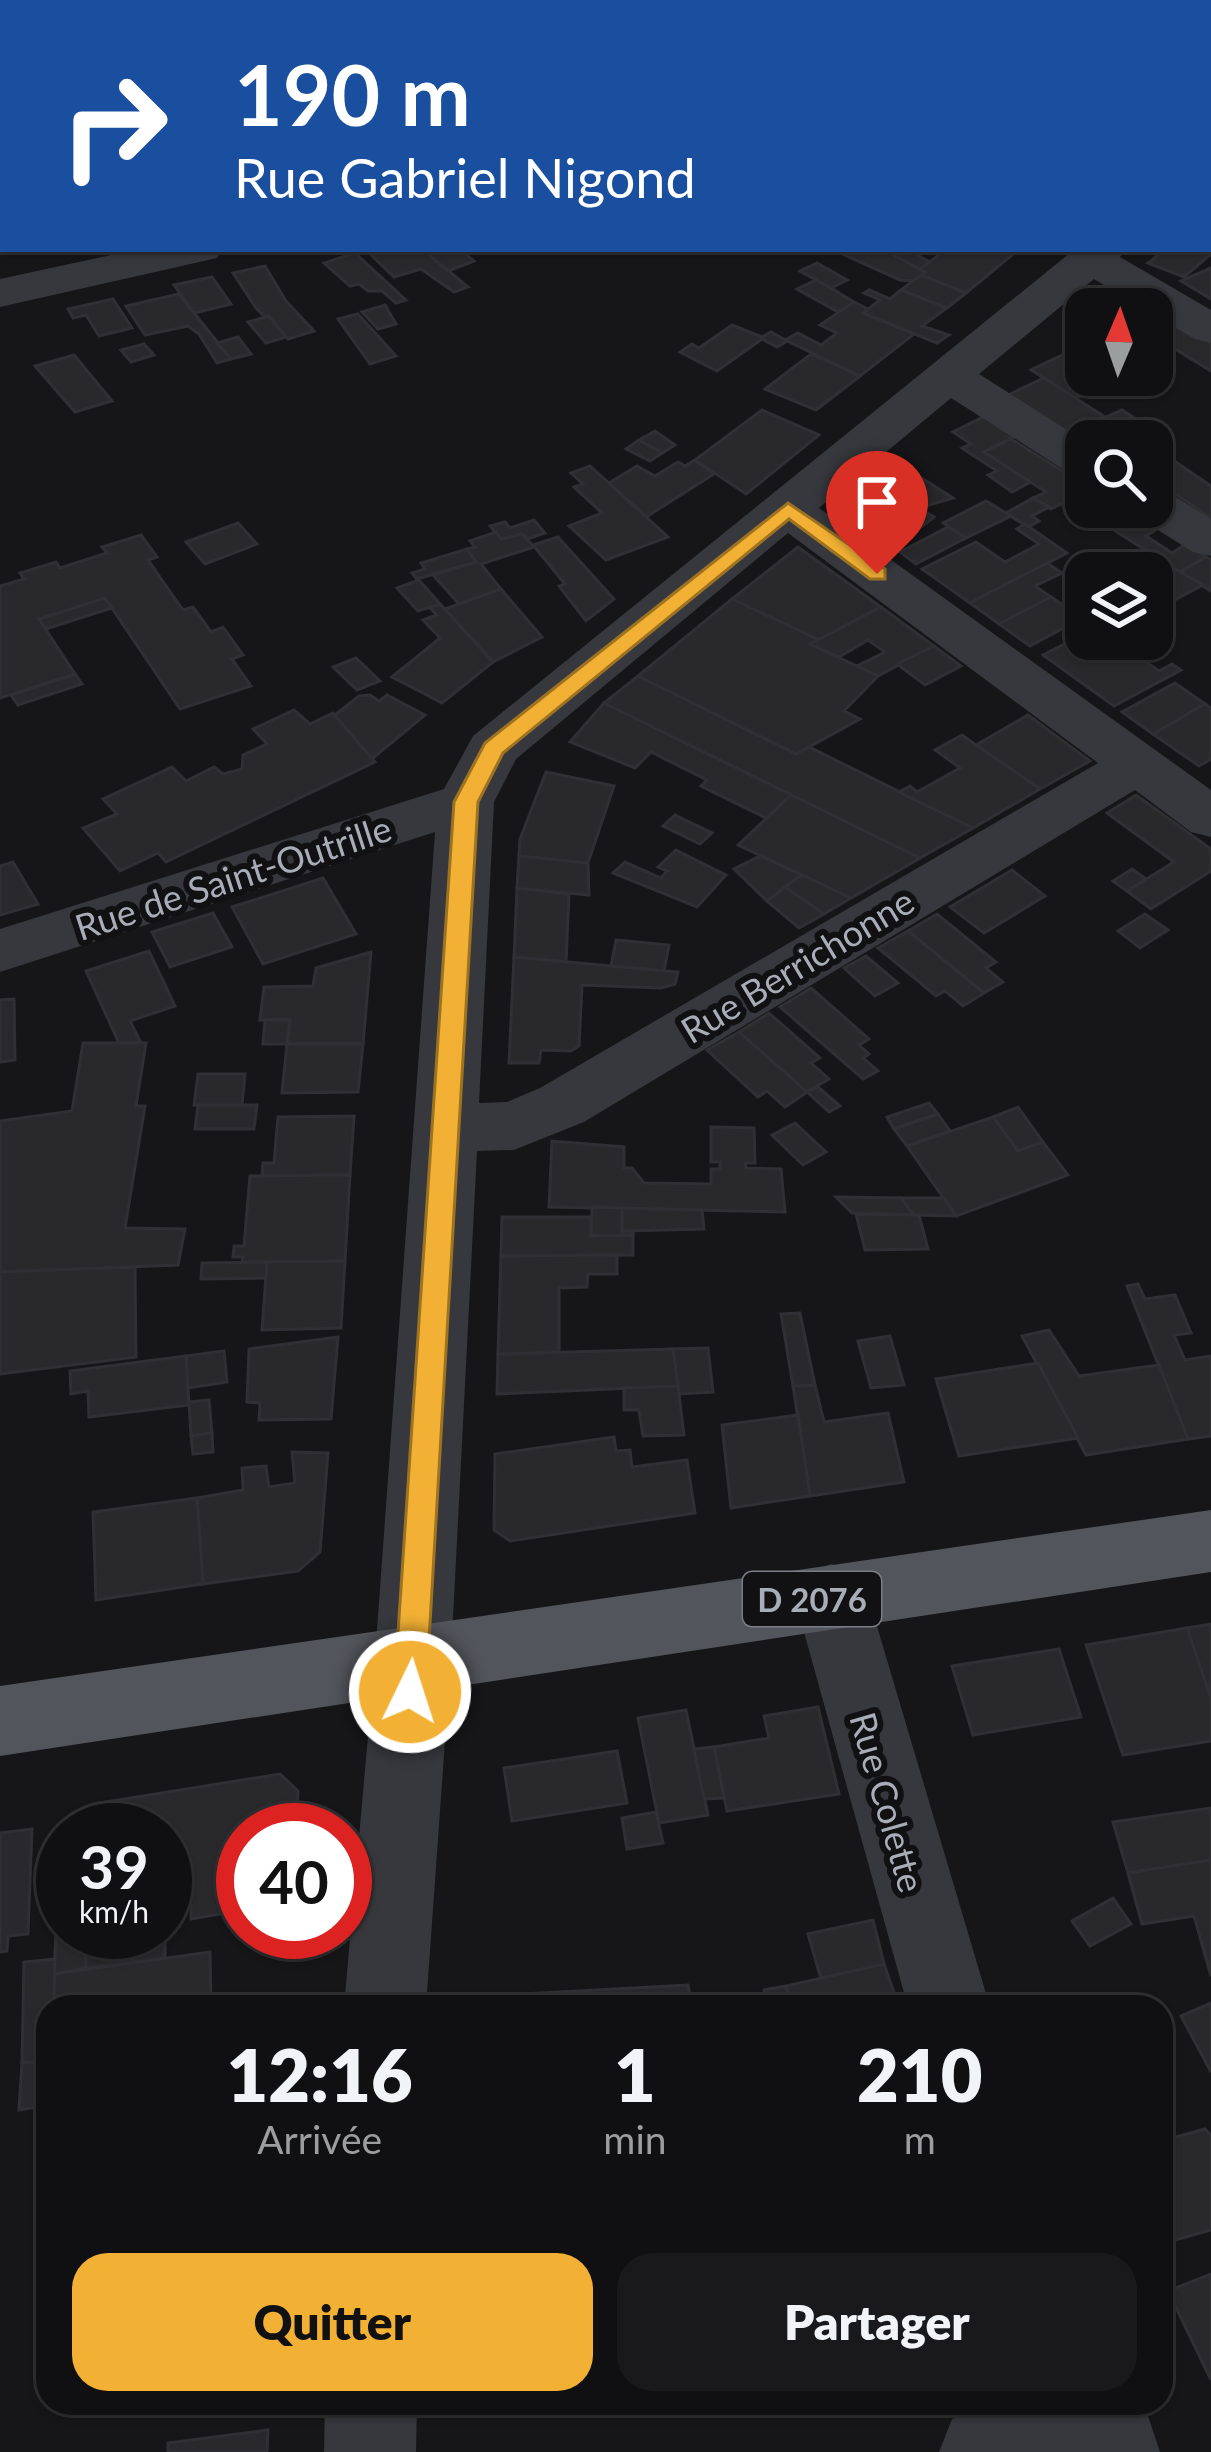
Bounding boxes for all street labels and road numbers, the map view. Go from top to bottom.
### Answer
street label: Rue de Saint-Outrille [69,805,397,949]
street label: Rue Berrichonne [673,878,921,1052]
road number: D 2076 [743,1572,881,1626]
street label: Rue Colette [841,1707,935,1897]

